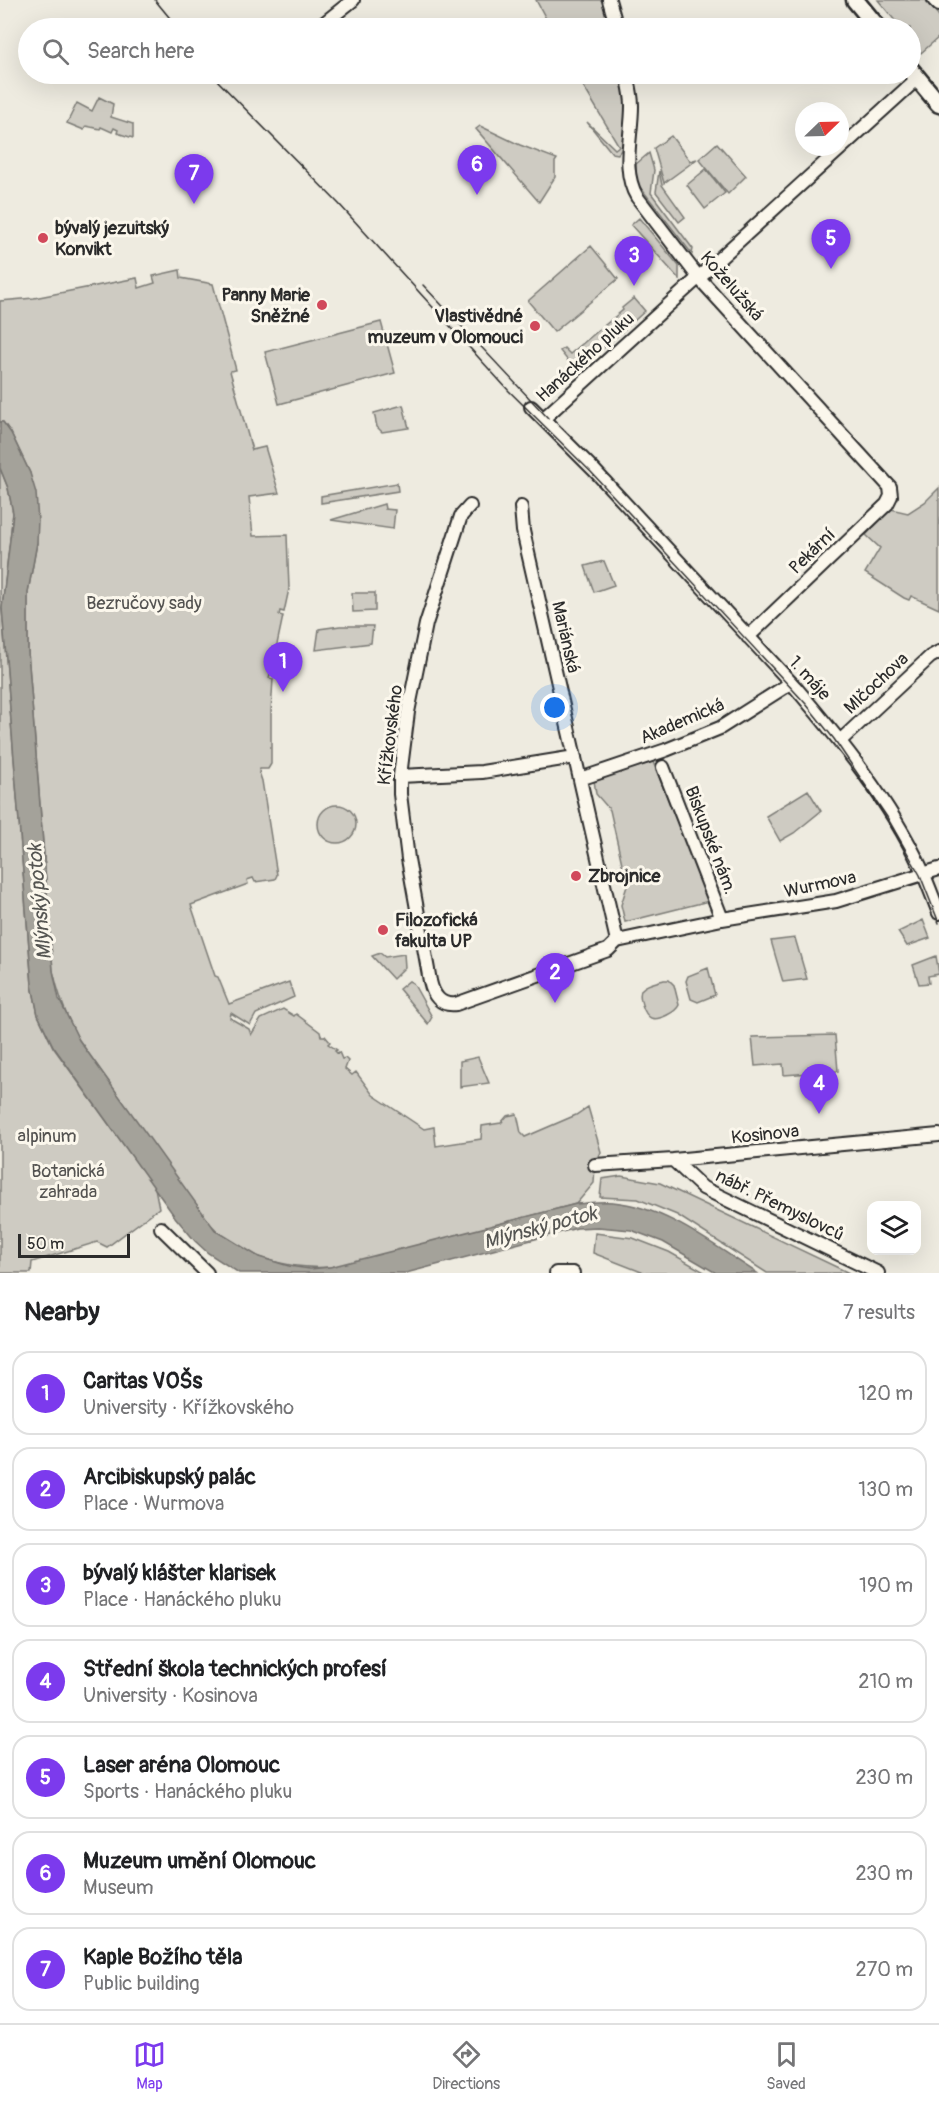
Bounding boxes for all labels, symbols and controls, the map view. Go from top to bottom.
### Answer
search box [18,18,921,84]
icon: search [39,35,72,68]
text: Search here [87,37,194,65]
north arrow [795,102,849,156]
pin: 6 [458,146,496,195]
pin: 7 [174,154,214,204]
place label: bývalý jezuitský Konvikt [55,217,169,261]
pin: 5 [812,220,850,269]
marker: bývalý jezuitský Konvikt [36,231,50,245]
pin: 3 [614,236,654,286]
street label: Koželužská [695,247,768,326]
place label: Panny Marie Sněžné [222,284,311,328]
marker: Panny Marie Sněžné [315,298,329,312]
place label: Vlastivědné muzeum v Olomouci [367,305,523,349]
street label: Hanáckého pluku [531,307,639,408]
marker: Vlastivědné muzeum v Olomouci [528,319,542,333]
street label: Pekární [784,524,841,579]
park label: Bezručovy sady [86,592,202,615]
street label: Mariánská [546,599,585,675]
pin: 1 [264,642,302,692]
street label: Mlčochova [839,648,913,719]
street label: 1. máje [784,651,836,706]
street label: Křížkovského [373,683,408,786]
your location [540,693,569,722]
street label: Akademická [637,693,728,750]
street label: Biskupské nám. [679,783,742,898]
water label: Mlýnský potok [22,841,57,961]
place label: Zbrojnice [588,865,662,888]
street label: Wurmova [782,866,858,903]
marker: Zbrojnice [569,869,583,883]
place label: Filozofická fakulta UP [395,909,478,953]
marker: Filozofická fakulta UP [376,923,390,937]
pin: 2 [536,954,574,1003]
pin: 4 [800,1064,838,1114]
street label: Kosinova [730,1119,800,1150]
park label: alpinum [18,1125,76,1148]
park label: Botanická zahrada [31,1160,105,1204]
street label: nábř. Přemyslovců [712,1164,848,1247]
water label: Mlýnský potok [481,1200,601,1255]
map controls [867,1201,921,1255]
button: layers [867,1201,921,1255]
scale bar [18,1231,130,1258]
text: 50 m [27,1234,64,1254]
text: Nearby [24,1296,100,1328]
text: 7 results [843,1300,915,1325]
text: Caritas VOŠs [83,1367,202,1395]
text: 1 [42,1381,49,1406]
text: 120 m [858,1381,913,1406]
text: University · Křížkovského [83,1395,294,1420]
text: Arcibiskupský palác [83,1463,256,1491]
text: 2 [40,1477,51,1502]
text: 130 m [858,1477,913,1502]
text: Place · Wurmova [83,1491,224,1516]
text: bývalý klášter klarisek [83,1559,276,1587]
text: 3 [40,1573,51,1598]
text: 190 m [859,1573,913,1598]
text: Place · Hanáckého pluku [83,1587,282,1612]
text: Střední škola technických profesí [83,1655,387,1683]
text: 4 [40,1669,51,1694]
text: 210 m [858,1669,913,1694]
text: University · Kosinova [83,1683,258,1708]
text: Laser aréna Olomouc [83,1751,280,1779]
text: 5 [40,1765,51,1790]
text: 230 m [856,1765,913,1790]
text: Sports · Hanáckého pluku [83,1779,292,1804]
text: Muzeum umění Olomouc [83,1847,316,1875]
text: 6 [40,1861,51,1886]
text: 230 m [856,1861,913,1886]
text: Museum [83,1875,153,1900]
text: Kaple Božího těla [83,1943,243,1971]
text: 7 [40,1957,51,1982]
text: 270 m [855,1957,913,1982]
text: Public building [83,1971,199,1996]
tab: Map [133,2038,166,2094]
tab: Directions [432,2038,500,2094]
tab: Saved [766,2038,806,2094]

